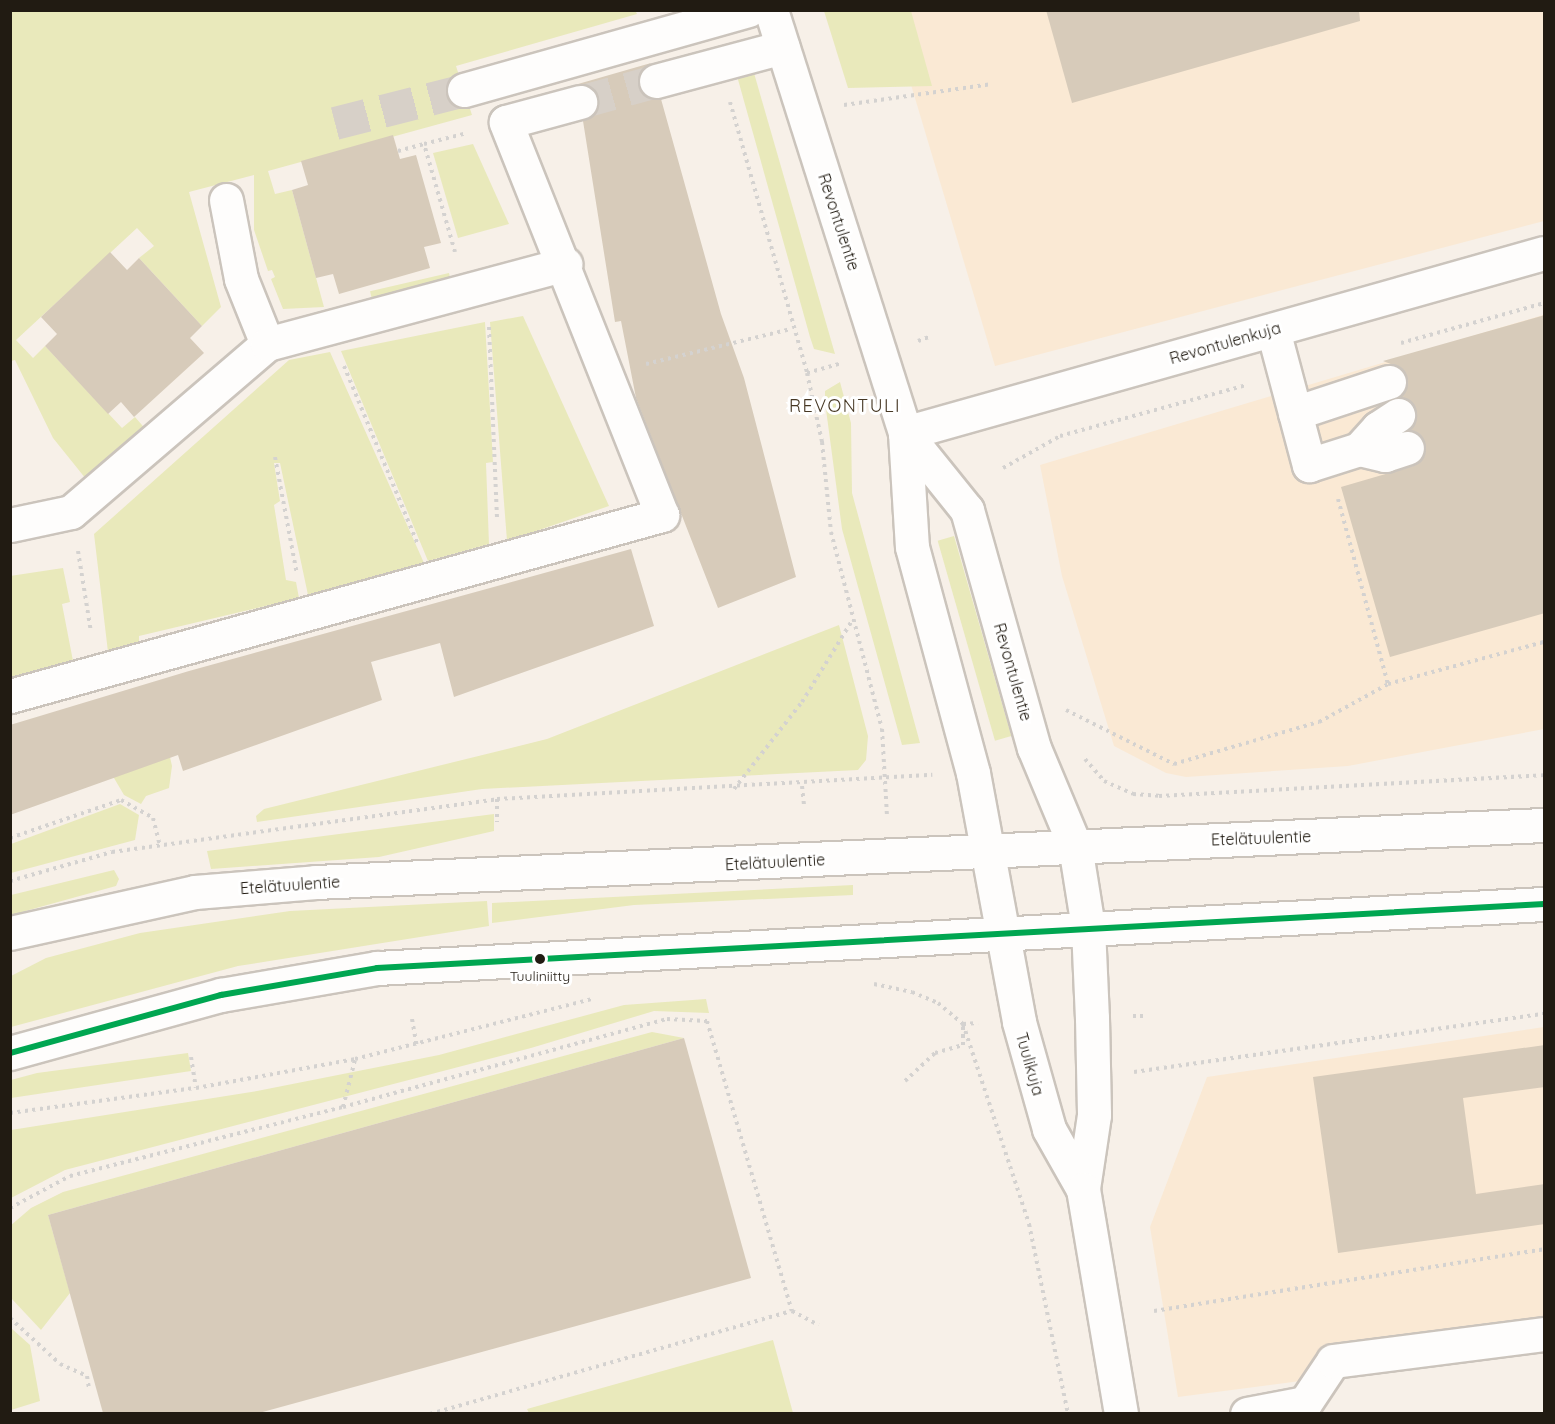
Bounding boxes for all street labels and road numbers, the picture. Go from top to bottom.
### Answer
street label: Revontulentie [814,171,864,273]
street label: Revontulenkuja [1167,318,1283,368]
street label: Revontulentie [990,621,1036,723]
street label: Etelätuulentie [1211,827,1311,849]
street label: Etelätuulentie [724,850,826,874]
street label: Etelätuulentie [239,872,341,898]
street label: Tuulikuja [1012,1030,1048,1098]

